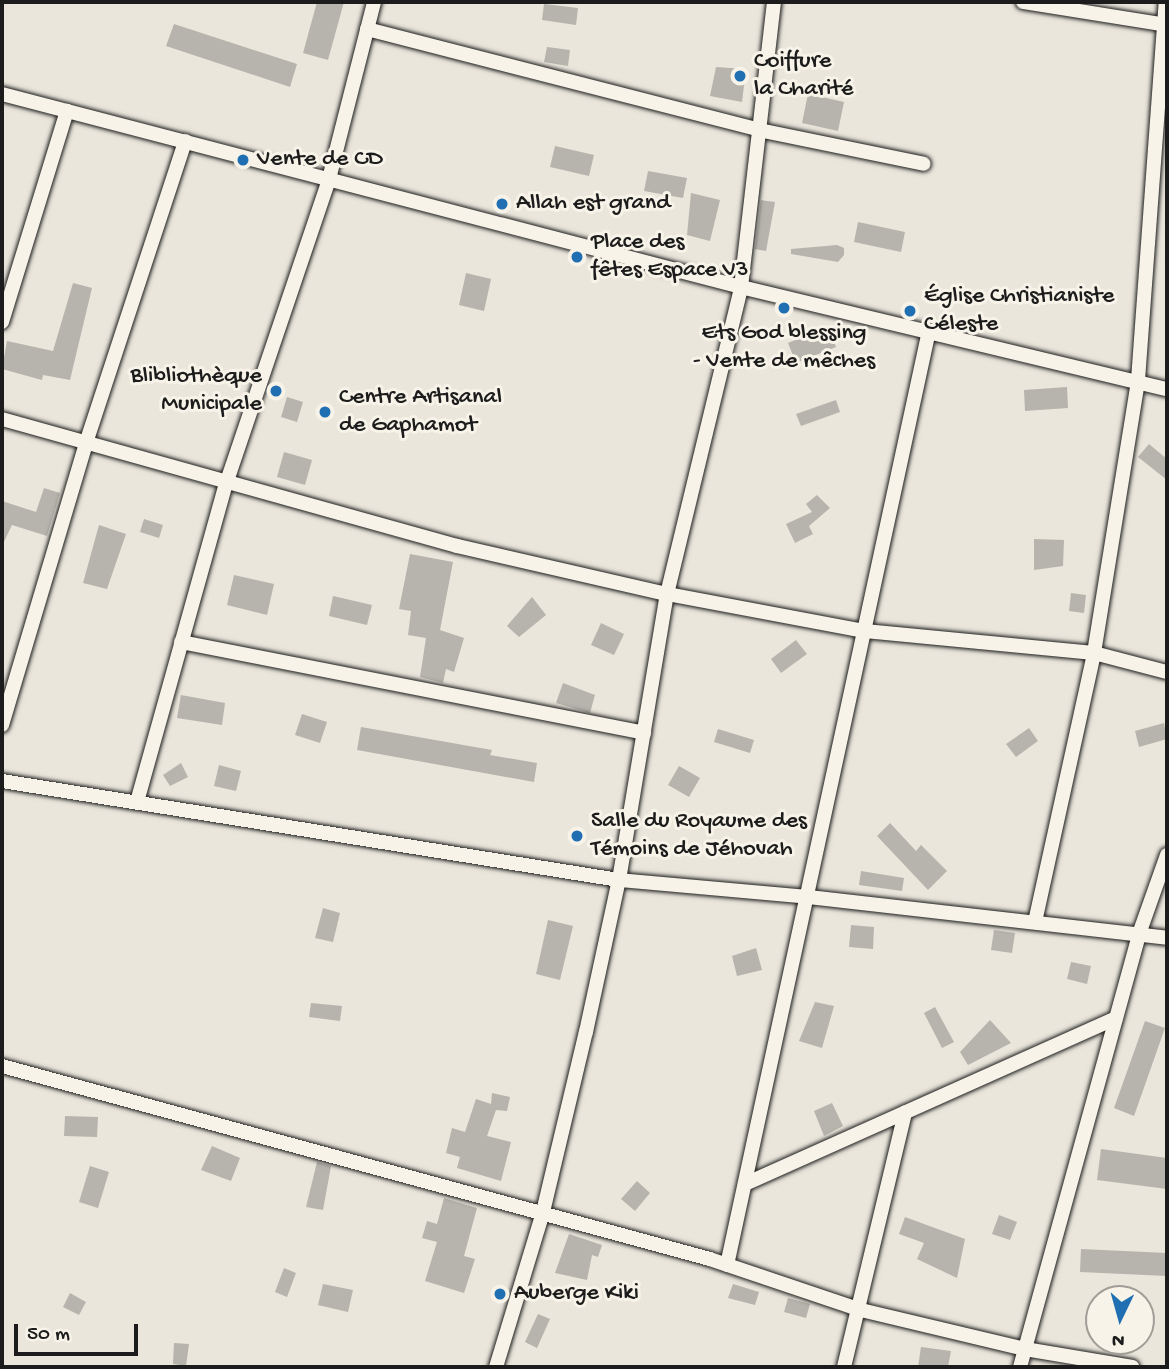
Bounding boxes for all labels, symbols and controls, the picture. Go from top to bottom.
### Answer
place label: Coiffure la Charité [754,48,853,104]
marker: Coiffure la Charité [732,68,748,84]
place label: Vente de CD [257,146,383,174]
marker: Vente de CD [235,152,251,168]
place label: Allah est grand [516,190,670,218]
marker: Allah est grand [494,196,510,212]
place label: Place des fêtes Espace V3 [591,229,748,285]
marker: Place des fêtes Espace V3 [569,249,585,265]
place label: Église Christianiste Céleste [924,283,1114,339]
marker: Ets God blessing - Vente de mêches [776,300,792,316]
marker: Église Christianiste Céleste [902,303,918,319]
place label: Ets God blessing - Vente de mêches [693,320,875,376]
place label: Blibliothèque Municipale [131,363,262,419]
marker: Blibliothèque Municipale [268,383,284,399]
place label: Centre Artisanal de Gaphamot [339,384,502,440]
marker: Centre Artisanal de Gaphamot [317,404,333,420]
place label: Salle du Royaume des Témoins de Jéhovah [591,808,807,864]
marker: Salle du Royaume des Témoins de Jéhovah [569,828,585,844]
place label: Auberge Kiki [514,1280,639,1308]
north arrow [1085,1285,1155,1355]
marker: Auberge Kiki [492,1286,508,1302]
scale bar [18,1310,142,1354]
text: 50 m [27,1323,70,1348]
text: N [1111,1327,1125,1351]

